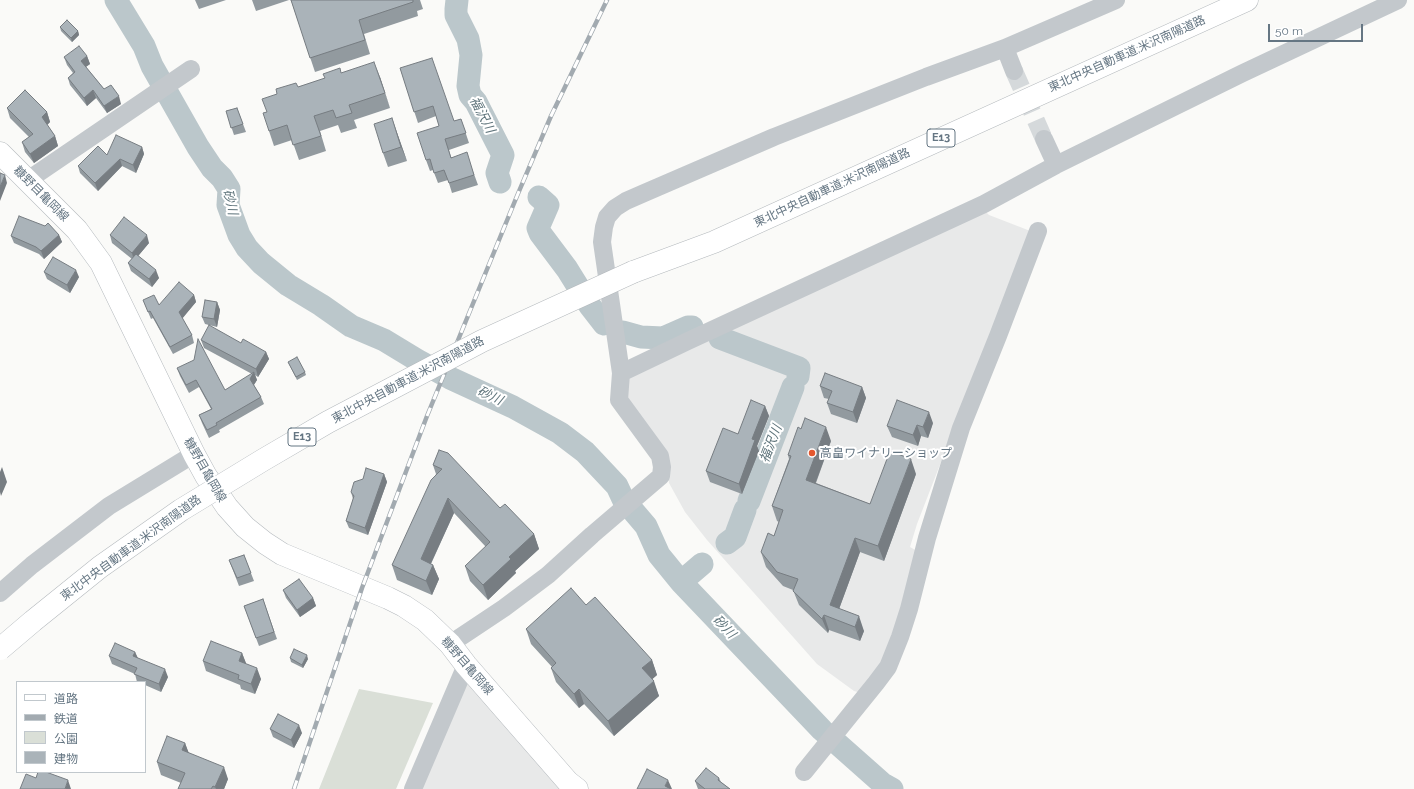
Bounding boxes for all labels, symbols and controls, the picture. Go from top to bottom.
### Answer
street label: 東北中央自動車道;米沢南陽道路 [1046,13,1208,95]
scale bar [1270,16,1365,42]
text: 50 m [1275,24,1303,38]
water label: 福沢川 [466,94,498,136]
road number: E13 [927,129,955,147]
street label: 東北中央自動車道;米沢南陽道路 [752,145,912,231]
street label: 糠野目亀岡線 [10,163,72,225]
water label: 砂川 [219,188,241,216]
street label: 東北中央自動車道;米沢南陽道路 [329,334,487,426]
water label: 砂川 [475,383,505,409]
water label: 福沢川 [757,423,785,465]
road number: E13 [288,428,316,446]
street label: 糠野目亀岡線 [181,435,229,505]
place label: 高畠ワイナリーショップ [820,446,952,460]
marker: 高畠ワイナリーショップ [807,448,817,458]
street label: 東北中央自動車道;米沢南陽道路 [58,492,204,604]
water label: 砂川 [709,612,739,642]
street label: 糠野目亀岡線 [438,634,496,698]
legend [16,681,146,773]
text: 道路 [54,692,78,706]
text: 鉄道 [54,712,78,726]
text: 公園 [54,732,78,746]
text: 建物 [54,752,78,766]

